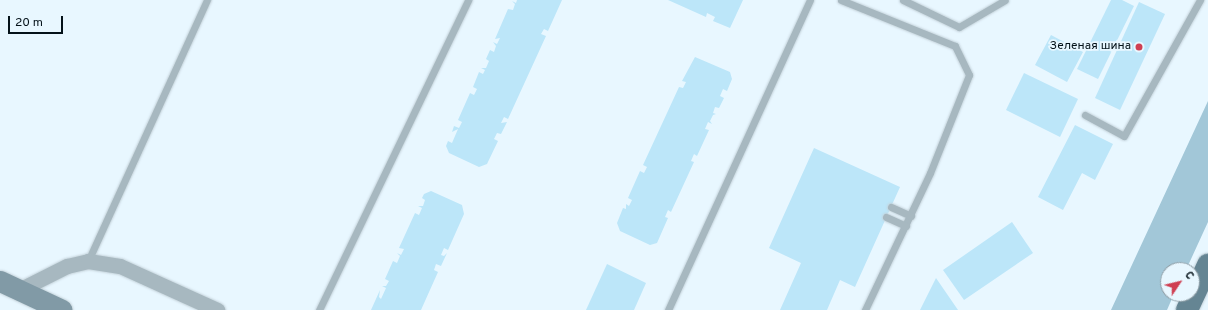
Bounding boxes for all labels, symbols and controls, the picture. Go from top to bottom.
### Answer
scale bar [10,8,65,34]
text: 20 m [15,15,43,31]
place label: Зеленая шина [1050,40,1131,54]
marker: Зеленая шина [1134,42,1144,52]
north arrow [1160,262,1200,302]
text: С [1181,269,1197,283]

